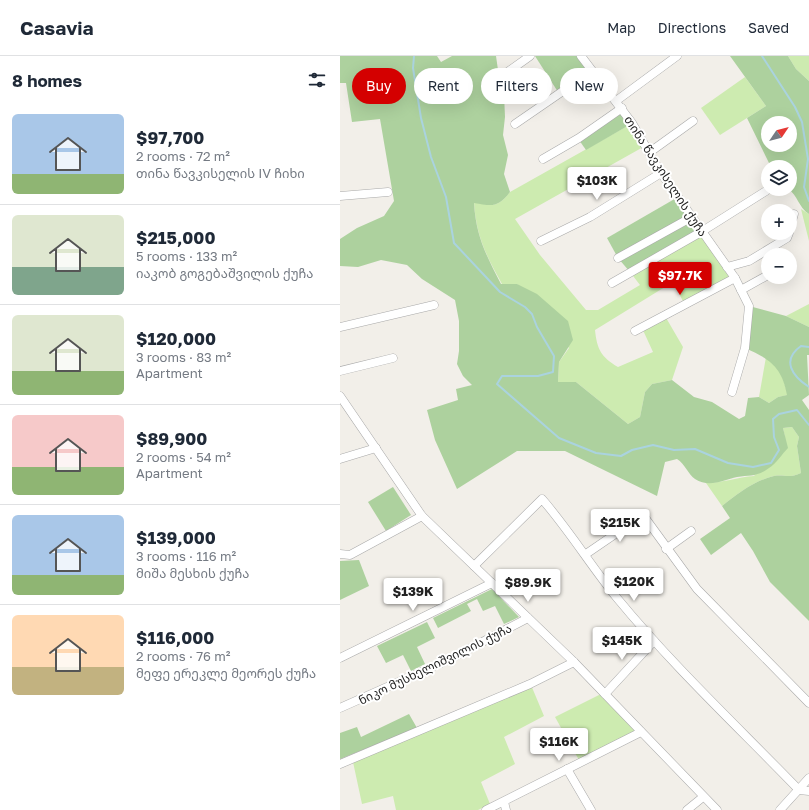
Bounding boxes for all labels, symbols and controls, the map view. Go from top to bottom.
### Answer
text: Casavia [20,16,94,39]
text: Map [607,19,636,36]
text: Directions [658,19,726,36]
text: Saved [748,19,789,36]
chip: Buy [352,68,406,104]
chip: Rent [414,68,473,104]
chip: Filters [481,68,552,104]
chip: New [560,68,618,104]
icon: filters [306,69,328,91]
text: 8 homes [12,70,82,91]
street label: თინა წავკისელის ქუჩა [620,113,711,240]
north arrow [761,116,797,152]
map controls [761,116,797,284]
text: $97,700 [136,127,204,148]
icon: home [44,130,92,178]
text: 2 rooms · 72 m² [136,148,230,164]
button: layers [761,160,797,196]
text: თინა წავკისელის IV ჩიხი [136,165,305,181]
pin: $103K [569,167,625,201]
text: $103K [576,172,618,188]
button: + [761,204,797,240]
text: $215,000 [136,227,215,248]
icon: home [44,231,92,279]
text: 5 rooms · 133 m² [136,248,237,264]
button: − [761,248,797,284]
pin: $97.7K [647,262,713,296]
text: იაკობ გოგებაშვილის ქუჩა [136,265,313,281]
text: $97.7K [658,267,702,283]
text: $120,000 [136,328,216,349]
icon: home [44,331,92,379]
text: 3 rooms · 83 m² [136,349,231,365]
text: Apartment [136,365,203,381]
text: $89,900 [136,428,207,449]
icon: home [44,431,92,479]
text: 2 rooms · 54 m² [136,449,231,465]
text: Apartment [136,465,203,481]
pin: $215K [592,509,648,543]
text: $215K [600,514,640,530]
text: $139,000 [136,527,216,548]
icon: home [44,531,92,579]
text: 3 rooms · 116 m² [136,548,236,564]
text: მიშა მესხის ქუჩა [136,565,249,581]
pin: $120K [606,568,662,602]
pin: $89.9K [495,569,561,603]
text: $120K [613,573,655,589]
text: $89.9K [504,574,552,590]
pin: $139K [385,578,441,612]
text: $139K [392,583,434,599]
street label: ნიკო მუსხელიშვილის ქუჩა [356,620,514,709]
text: $116,000 [136,627,214,648]
pin: $145K [594,627,650,661]
icon: home [44,631,92,679]
text: $145K [602,632,642,648]
text: 2 rooms · 76 m² [136,648,230,664]
text: მეფე ერეკლე მეორეს ქუჩა [136,665,316,681]
pin: $116K [531,728,587,762]
text: $116K [539,733,579,749]

